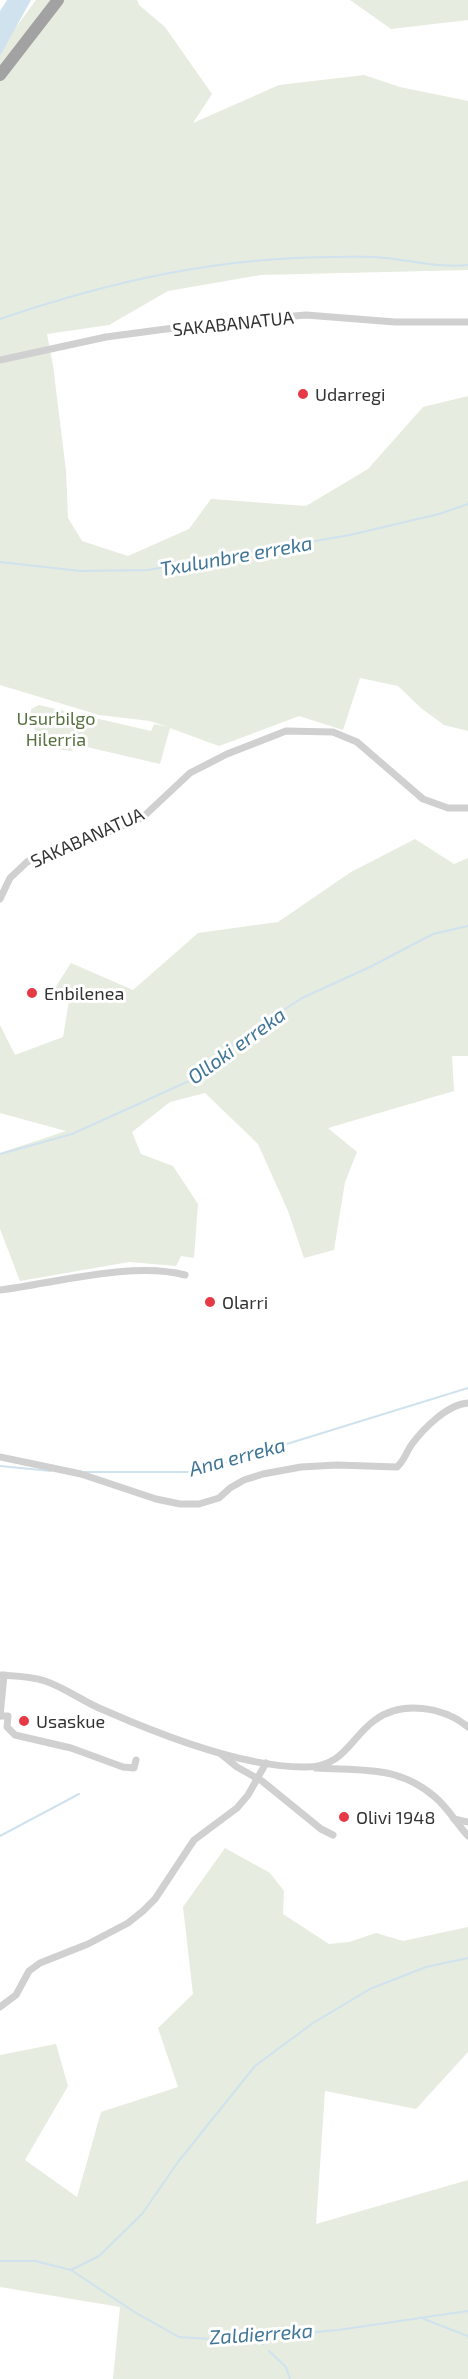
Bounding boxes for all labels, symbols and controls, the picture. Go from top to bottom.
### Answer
street label: SAKABANATUA [171,306,296,340]
place label: Udarregi [315,383,386,405]
marker: Udarregi [296,387,310,401]
water label: Txulunbre erreka [158,530,314,580]
park label: Usurbilgo Hilerria [17,707,95,750]
street label: SAKABANATUA [27,802,148,872]
place label: Enbilenea [44,982,124,1004]
marker: Enbilenea [25,986,39,1000]
water label: Olloki erreka [182,1001,290,1089]
place label: Olarri [222,1291,268,1313]
marker: Olarri [203,1295,217,1309]
water label: Ana erreka [185,1432,288,1481]
place label: Usaskue [36,1710,105,1732]
marker: Usaskue [17,1714,31,1728]
place label: Olivi 1948 [356,1806,435,1828]
marker: Olivi 1948 [337,1810,351,1824]
water label: Zaldierreka [208,2317,314,2349]

